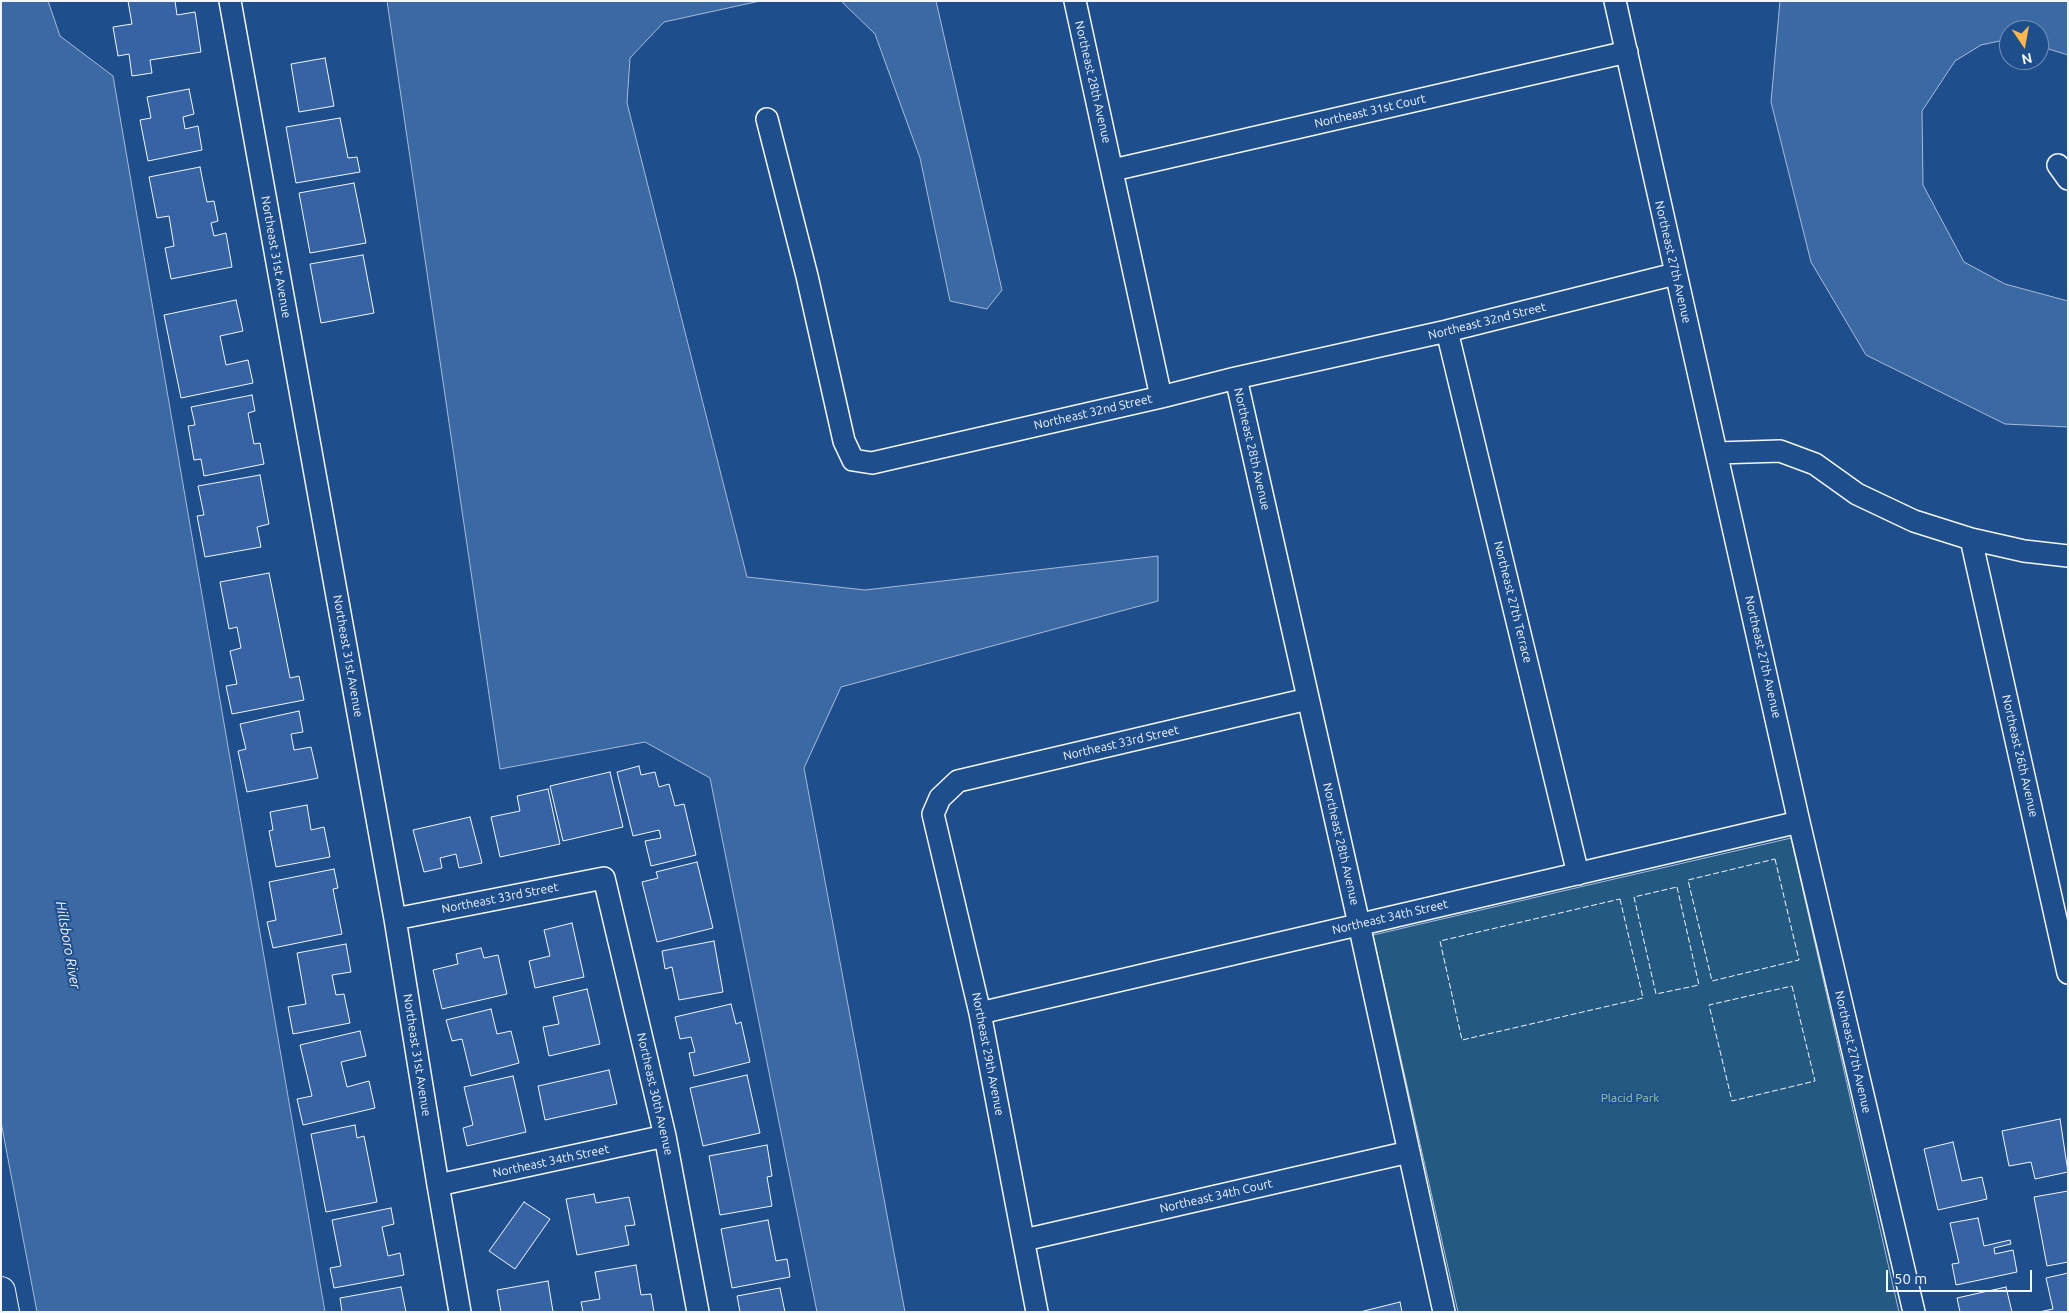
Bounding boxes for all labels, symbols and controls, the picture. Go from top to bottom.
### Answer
street label: Northeast 28th Avenue [1072,19,1114,145]
north arrow [1999,20,2049,70]
text: N [2020,50,2034,68]
street label: Northeast 31st Court [1313,91,1427,131]
street label: Northeast 31st Avenue [258,195,294,319]
street label: Northeast 27th Avenue [1652,199,1694,325]
street label: Northeast 32nd Street [1427,299,1547,343]
street label: Northeast 28th Avenue [1231,386,1273,512]
street label: Northeast 32nd Street [1033,391,1153,433]
street label: Northeast 27th Terrace [1491,540,1535,664]
street label: Northeast 31st Avenue [330,594,366,718]
street label: Northeast 27th Avenue [1742,594,1784,720]
street label: Northeast 26th Avenue [1999,693,2041,819]
street label: Northeast 33rd Street [1062,723,1180,763]
street label: Northeast 28th Avenue [1320,781,1362,907]
street label: Northeast 33rd Street [440,880,560,916]
street label: Northeast 34th Street [1331,897,1449,937]
water label: Hillsboro River [52,900,84,990]
street label: Northeast 27th Avenue [1832,989,1874,1115]
street label: Northeast 29th Avenue [969,991,1007,1117]
street label: Northeast 31st Avenue [400,993,434,1117]
street label: Northeast 30th Avenue [634,1031,676,1157]
park label: Placid Park [1601,1091,1659,1105]
street label: Northeast 34th Street [492,1142,610,1180]
street label: Northeast 34th Court [1158,1176,1274,1216]
scale bar [1889,1260,2035,1292]
text: 50 m [1894,1270,1927,1287]

